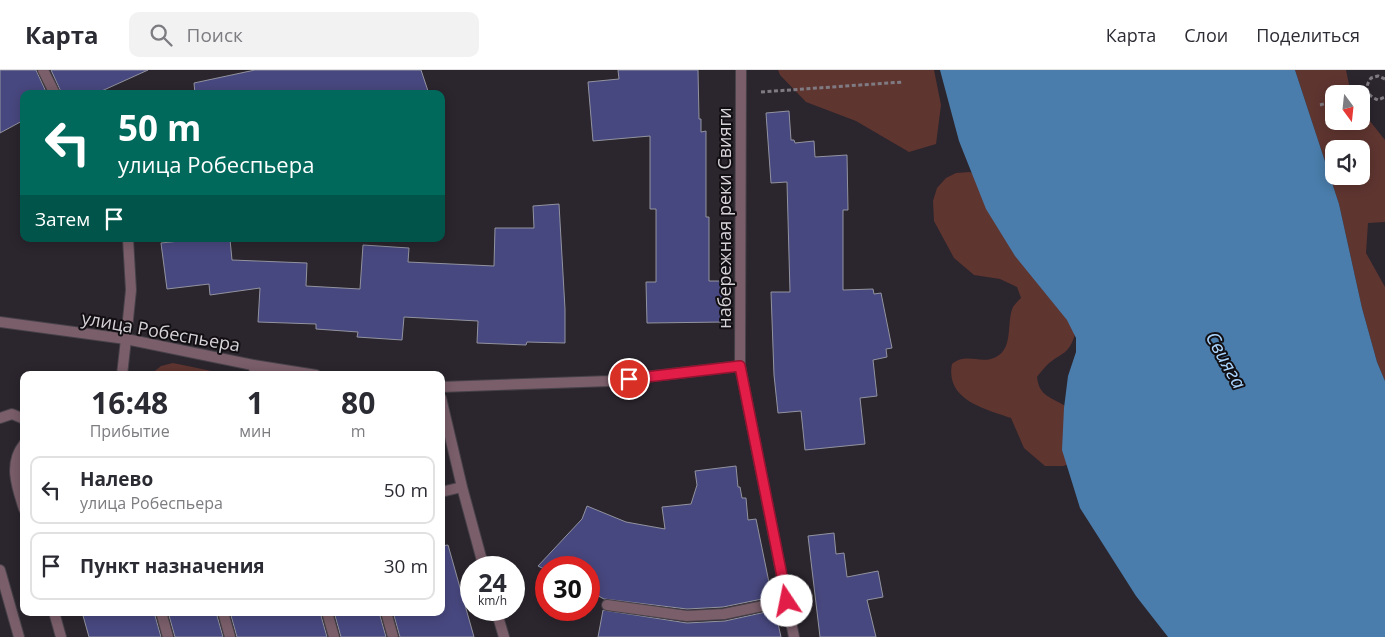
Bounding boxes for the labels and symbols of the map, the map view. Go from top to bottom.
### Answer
north arrow [1325,85,1370,130]
street label: набережная реки Свияги [712,107,736,329]
street label: улица Робеспьера [80,305,242,357]
water label: Свияга [1200,327,1252,394]
pin [608,358,650,400]
speed limit sign: 30 [535,556,600,621]
position arrow [760,574,812,626]

